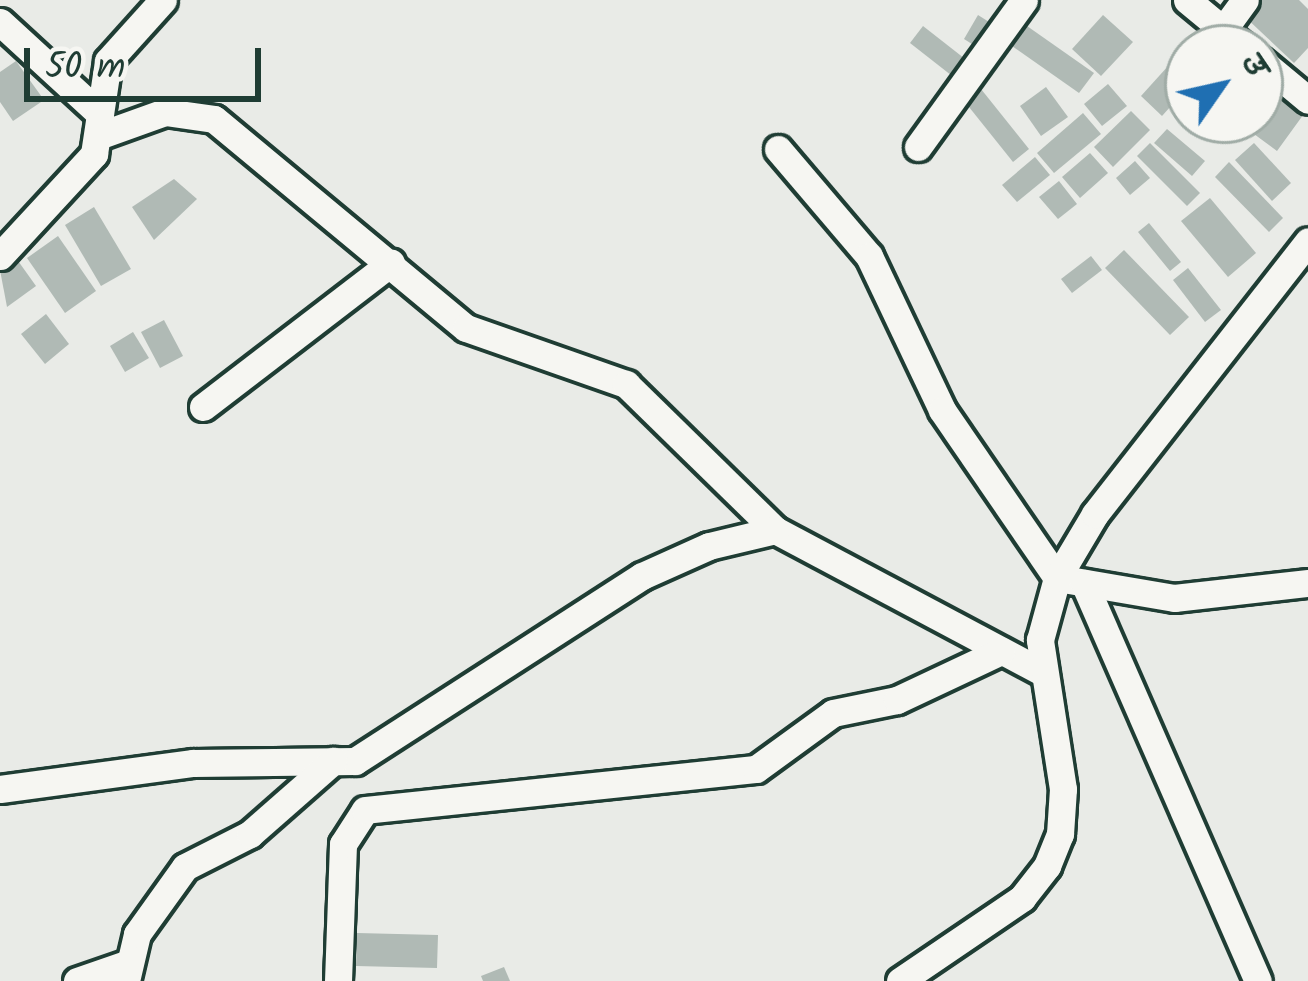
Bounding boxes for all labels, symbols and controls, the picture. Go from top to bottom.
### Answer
scale bar [30,24,267,98]
north arrow [1164,24,1284,144]
text: 50 m [45,40,125,97]
text: उ [1224,42,1280,89]

